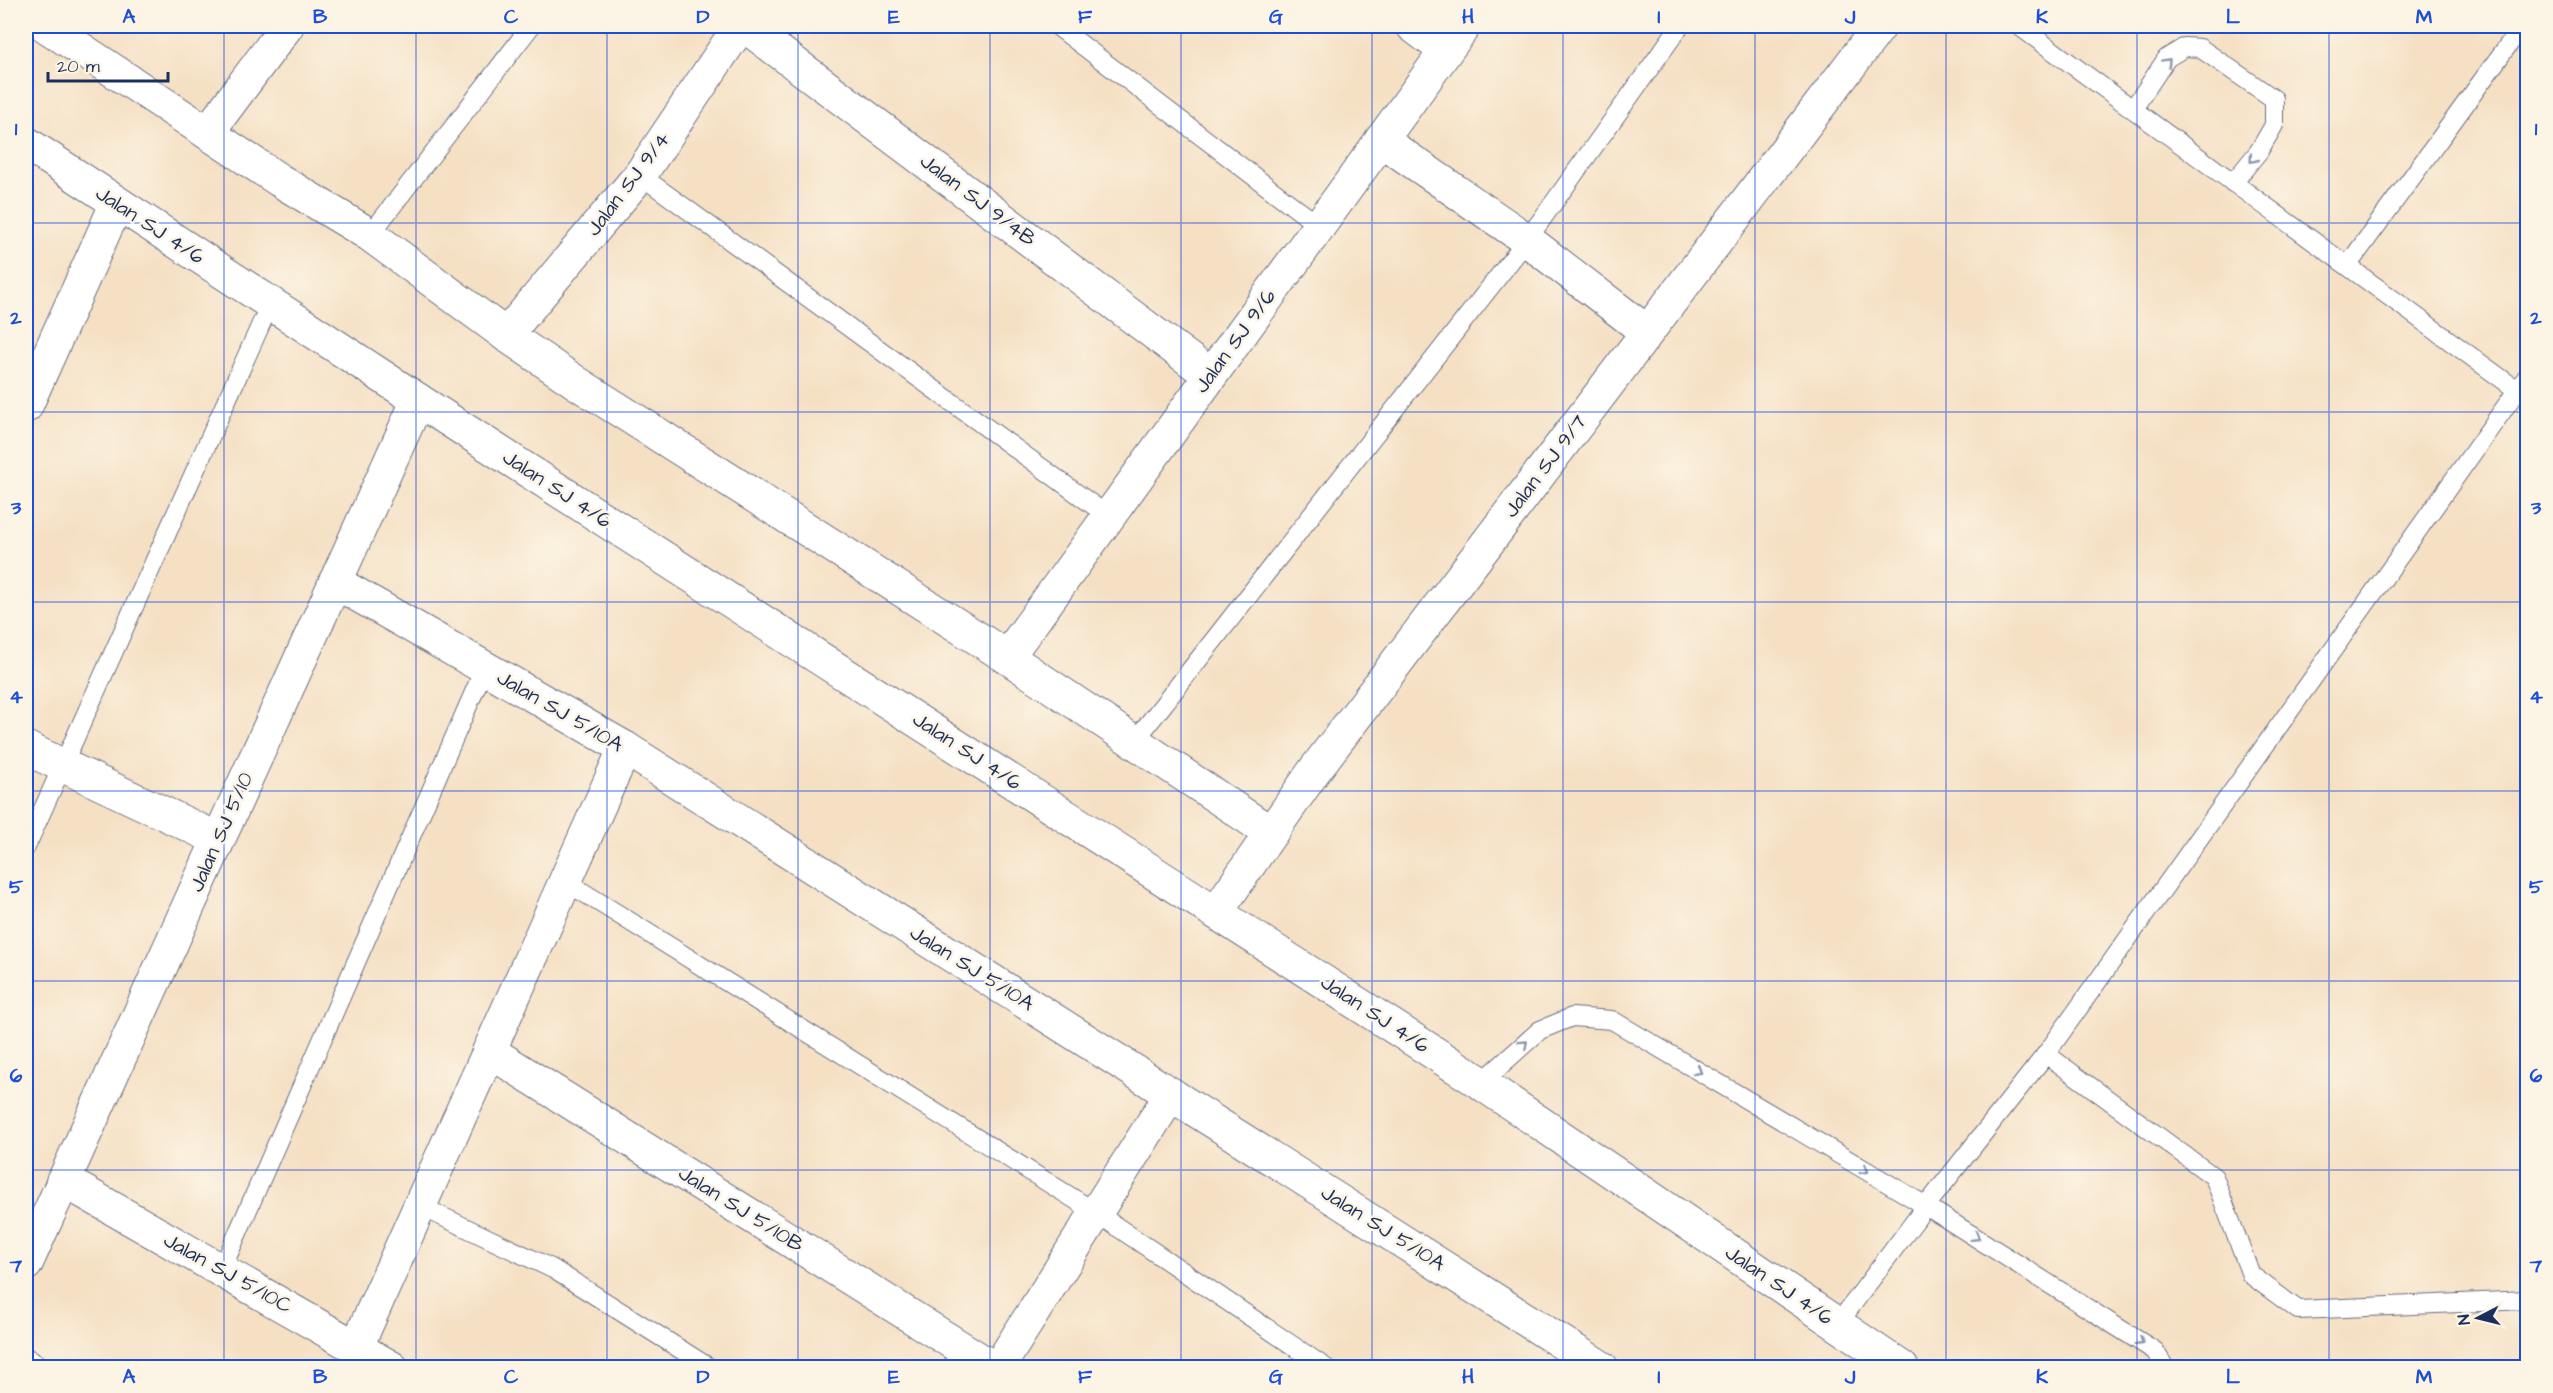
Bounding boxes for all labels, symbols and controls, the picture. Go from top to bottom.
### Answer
text: A [123,3,136,31]
text: B [313,3,328,31]
text: C [504,3,519,31]
text: D [697,3,710,31]
text: E [888,3,900,31]
text: F [1078,3,1093,31]
text: G [1269,3,1283,31]
text: H [1462,3,1474,31]
text: I [1657,3,1661,31]
text: J [1844,3,1856,31]
text: K [2036,3,2049,31]
text: L [2226,3,2240,31]
text: M [2416,3,2433,31]
scale bar [48,45,168,83]
text: 20 m [57,54,100,79]
one-way arrow [2159,57,2170,68]
text: 1 [15,115,18,143]
text: 1 [2535,115,2538,143]
street label: Jalan SJ 9/4 [579,126,677,242]
street label: Jalan SJ 9/4B [914,147,1042,253]
one-way arrow [2249,152,2260,163]
street label: Jalan SJ 4/6 [90,179,210,271]
street label: Jalan SJ 9/6 [1187,283,1283,399]
text: 2 [9,304,22,332]
text: 2 [2529,304,2542,332]
street label: Jalan SJ 9/7 [1497,408,1593,524]
street label: Jalan SJ 4/6 [497,443,617,535]
text: 3 [10,494,22,522]
text: 3 [2530,494,2542,522]
street label: Jalan SJ 5/10A [491,663,629,759]
text: 4 [9,683,23,711]
text: 4 [2529,683,2543,711]
street label: Jalan SJ 4/6 [907,705,1027,797]
street label: Jalan SJ 5/10 [182,768,260,896]
text: 5 [9,873,24,901]
text: 5 [2529,873,2544,901]
street label: Jalan SJ 5/10A [904,918,1040,1018]
street label: Jalan SJ 4/6 [1315,968,1435,1060]
one-way arrow [1518,1040,1528,1051]
text: 6 [10,1062,23,1090]
text: 6 [2530,1062,2543,1090]
one-way arrow [1692,1063,1702,1075]
street label: Jalan SJ 5/10B [673,1159,809,1259]
one-way arrow [1859,1163,1869,1174]
street label: Jalan SJ 5/10A [1315,1178,1451,1278]
street label: Jalan SJ 5/10C [158,1226,298,1320]
one-way arrow [1969,1230,1980,1241]
street label: Jalan SJ 4/6 [1719,1238,1839,1332]
text: 7 [9,1252,23,1280]
text: 7 [2529,1252,2543,1280]
north arrow [2448,1288,2508,1348]
text: N [2453,1313,2476,1326]
one-way arrow [2133,1335,2144,1346]
text: A [123,1363,136,1391]
text: B [313,1363,328,1391]
text: C [504,1363,519,1391]
text: D [697,1363,710,1391]
text: E [888,1363,900,1391]
text: F [1078,1363,1093,1391]
text: G [1269,1363,1283,1391]
text: H [1462,1363,1474,1391]
text: I [1657,1363,1661,1391]
text: J [1844,1363,1856,1391]
text: K [2036,1363,2049,1391]
text: L [2226,1363,2240,1391]
text: M [2416,1363,2433,1391]

